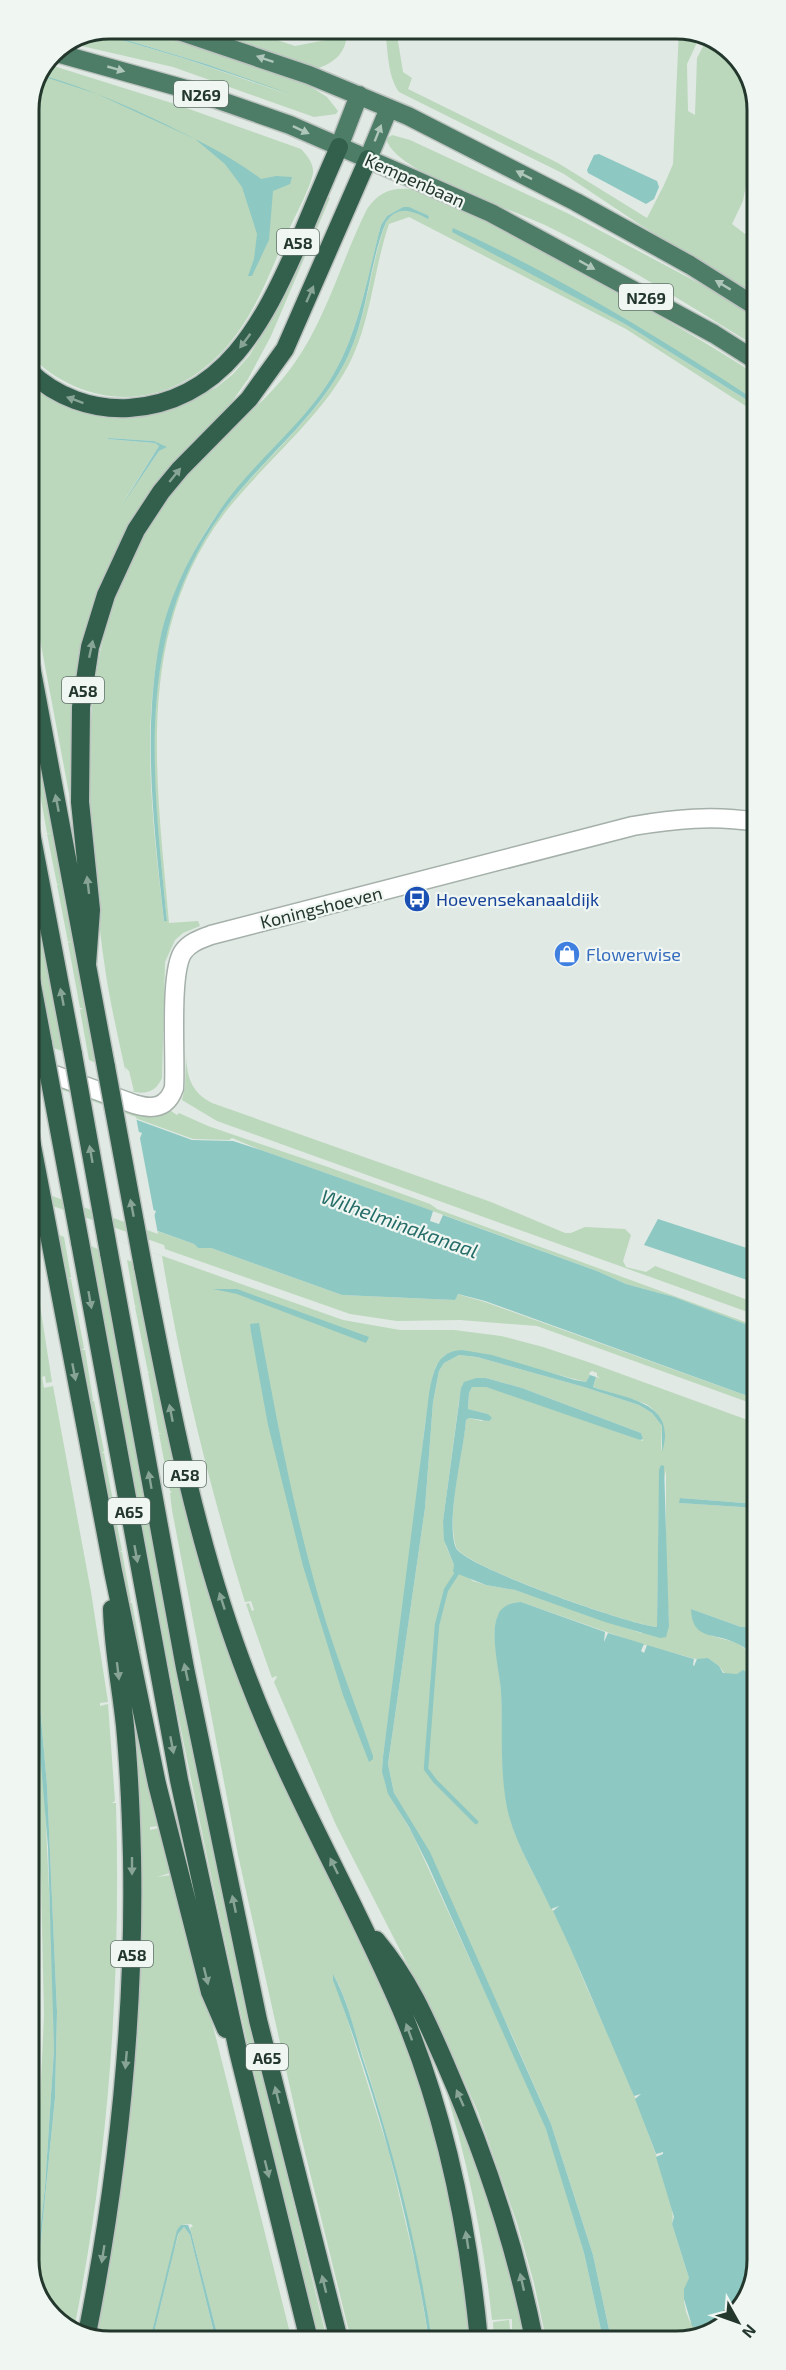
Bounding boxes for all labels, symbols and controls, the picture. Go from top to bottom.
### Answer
one-way arrow [256,53,274,63]
one-way arrow [107,65,125,75]
road number: N269 [174,81,228,107]
one-way arrow [374,124,383,142]
one-way arrow [292,126,310,135]
street label: Kempenbaan [362,148,468,212]
one-way arrow [515,171,533,181]
road number: A58 [277,229,319,255]
one-way arrow [578,260,595,270]
one-way arrow [714,280,731,290]
road number: N269 [619,284,673,310]
one-way arrow [306,285,315,303]
one-way arrow [240,334,252,349]
one-way arrow [66,394,84,404]
one-way arrow [168,467,181,483]
one-way arrow [86,640,96,658]
road number: A58 [62,677,104,703]
one-way arrow [52,793,61,812]
one-way arrow [83,875,93,894]
street label: Koningshoeven [258,881,384,933]
bus stop icon: Hoevensekanaaldijk [402,884,432,914]
place label: Hoevensekanaaldijk [436,888,599,910]
shop icon: Flowerwise [552,939,582,969]
place label: Flowerwise [586,943,681,965]
one-way arrow [57,987,66,1006]
one-way arrow [86,1145,95,1164]
water label: Wilhelminakanaal [318,1183,482,1263]
one-way arrow [127,1199,136,1218]
one-way arrow [86,1290,95,1309]
one-way arrow [70,1362,79,1381]
one-way arrow [166,1403,175,1422]
road number: A58 [164,1461,206,1487]
one-way arrow [145,1470,154,1489]
road number: A65 [108,1498,150,1524]
one-way arrow [132,1544,141,1563]
one-way arrow [216,1592,226,1610]
one-way arrow [113,1662,123,1681]
one-way arrow [181,1662,190,1681]
one-way arrow [168,1736,177,1755]
one-way arrow [127,1856,137,1875]
one-way arrow [329,1857,338,1874]
one-way arrow [229,1895,238,1914]
road number: A58 [111,1941,153,1967]
one-way arrow [202,1967,211,1985]
one-way arrow [404,2023,414,2041]
road number: A65 [246,2044,288,2070]
one-way arrow [121,2051,131,2070]
one-way arrow [271,2085,281,2104]
one-way arrow [455,2088,465,2106]
one-way arrow [263,2160,273,2179]
one-way arrow [462,2230,471,2249]
one-way arrow [98,2245,107,2264]
one-way arrow [517,2273,527,2292]
one-way arrow [319,2274,329,2293]
north arrow [708,2292,768,2352]
text: N [739,2321,761,2342]

